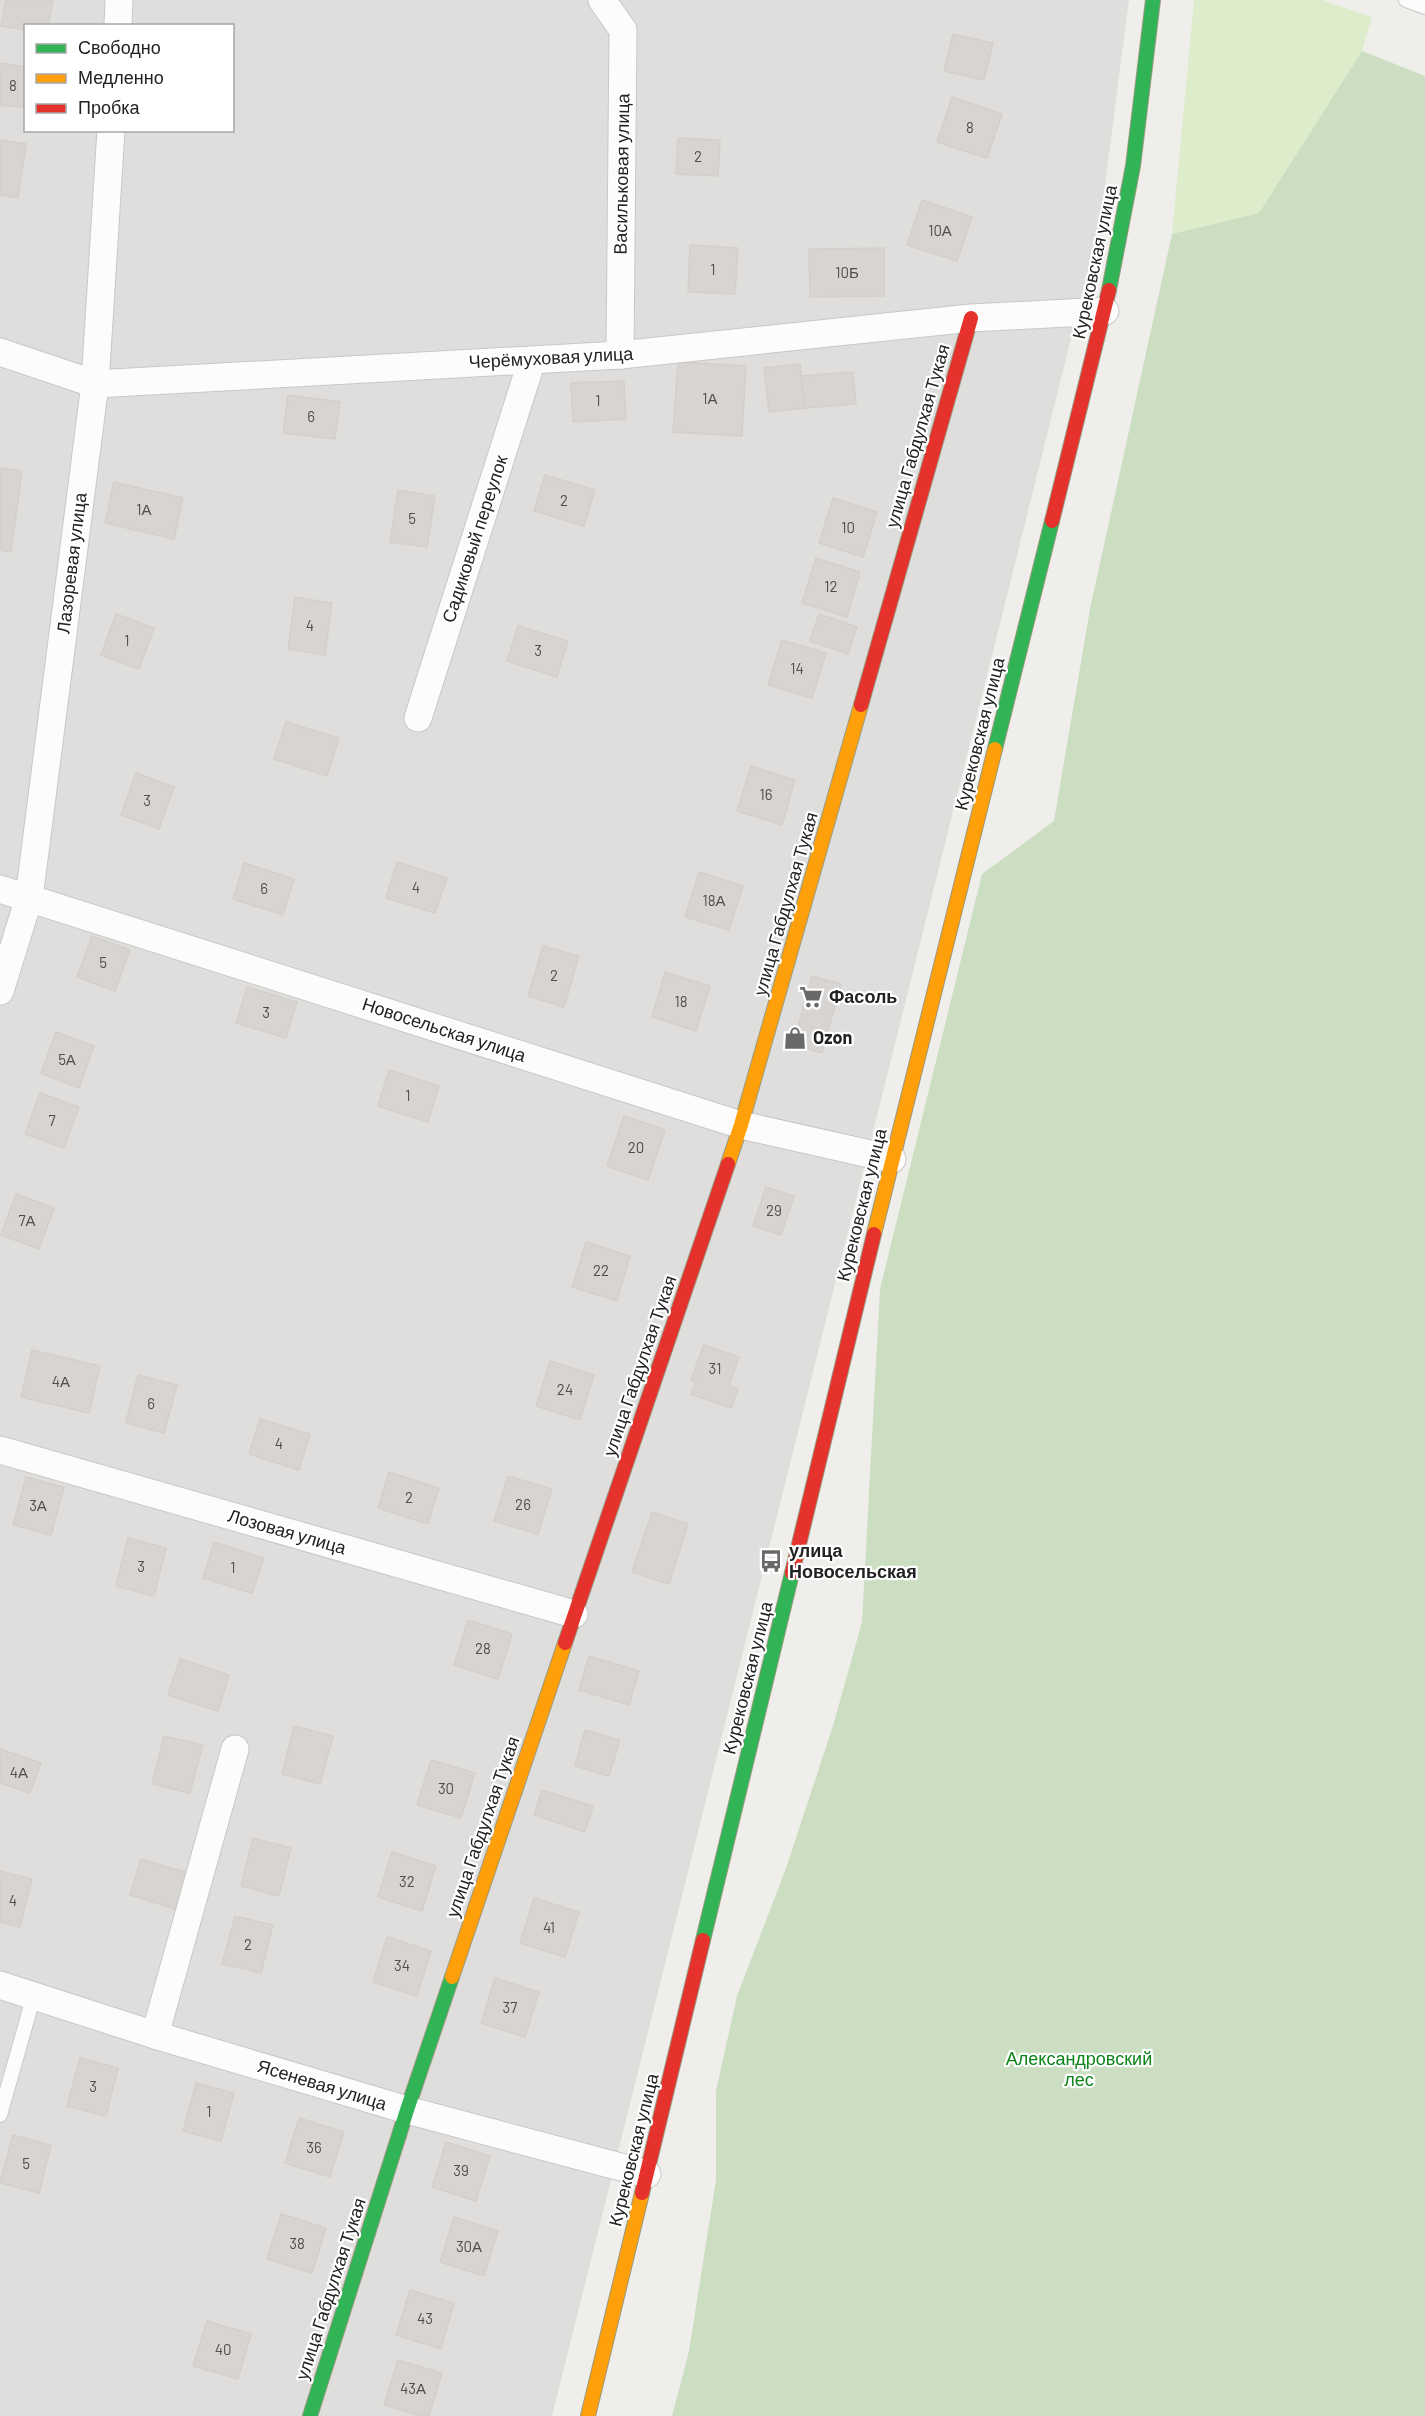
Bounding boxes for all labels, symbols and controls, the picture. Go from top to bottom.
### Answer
legend [24,24,234,132]
text: Свободно [78,36,161,58]
text: Медленно [78,66,164,88]
house number: 8 [9,76,17,94]
street label: Васильковая улица [609,92,633,255]
text: Пробка [78,96,141,118]
house number: 8 [966,118,974,136]
house number: 2 [694,147,702,165]
street label: Курековская улица [1067,182,1121,341]
house number: 10А [928,221,952,239]
house number: 1 [710,260,716,278]
house number: 10Б [835,263,859,281]
street label: улица Габдулхая Тукая [880,341,954,530]
street label: Черёмуховая улица [468,342,635,372]
house number: 1А [702,389,718,407]
house number: 1 [595,391,601,409]
house number: 6 [307,407,315,425]
street label: Садиковый переулок [437,452,512,625]
street label: Лазоревая улица [51,490,91,635]
house number: 2 [560,491,568,509]
house number: 1А [136,500,152,518]
house number: 5 [408,509,416,527]
house number: 10 [841,518,855,536]
house number: 12 [824,577,838,595]
house number: 4 [306,616,314,634]
house number: 1 [124,631,130,649]
house number: 3 [534,641,542,659]
street label: Курековская улица [949,654,1009,813]
house number: 14 [790,659,804,677]
house number: 16 [760,785,772,803]
house number: 3 [143,791,151,809]
street label: улица Габдулхая Тукая [748,809,822,998]
house number: 4 [412,878,420,896]
house number: 6 [260,879,268,897]
house number: 18А [702,891,726,909]
house number: 5 [99,953,107,971]
house number: 2 [550,966,558,984]
supermarket icon: Фасоль [798,984,824,1010]
place label: Фасоль [829,985,897,1007]
street label: Новосельская улица [360,992,530,1066]
house number: 18 [674,992,688,1010]
house number: 3 [262,1003,270,1021]
shop icon: Ozon [782,1025,808,1051]
place label: Ozon [813,1026,852,1048]
house number: 5А [58,1050,76,1068]
house number: 1 [405,1086,411,1104]
house number: 7 [48,1111,56,1129]
street label: Курековская улица [831,1125,891,1284]
house number: 20 [628,1138,644,1156]
house number: 29 [766,1201,782,1219]
house number: 7А [18,1211,36,1229]
house number: 22 [593,1261,609,1279]
street label: улица Габдулхая Тукая [598,1272,680,1459]
house number: 31 [709,1359,721,1377]
house number: 4А [52,1372,70,1390]
house number: 24 [557,1380,573,1398]
house number: 6 [147,1394,155,1412]
house number: 4 [275,1434,283,1452]
house number: 2 [405,1488,413,1506]
house number: 26 [515,1495,531,1513]
house number: 3А [29,1496,47,1514]
street label: Лозовая улица [226,1504,350,1559]
place label: улица Новосельская [789,1539,917,1582]
bus stop icon: улица Новосельская [758,1548,784,1574]
house number: 3 [137,1557,145,1575]
house number: 1 [230,1558,236,1576]
street label: Курековская улица [717,1598,777,1757]
house number: 28 [475,1639,491,1657]
street label: улица Габдулхая Тукая [441,1733,523,1920]
house number: 4А [10,1763,28,1781]
house number: 30 [438,1779,454,1797]
house number: 32 [399,1872,415,1890]
house number: 4 [9,1891,17,1909]
house number: 41 [543,1918,555,1936]
house number: 2 [244,1935,252,1953]
house number: 34 [394,1956,410,1974]
house number: 37 [503,1998,517,2016]
park label: Александровский лес [1006,2047,1152,2090]
street label: Ясеневая улица [255,2054,391,2114]
street label: Курековская улица [603,2070,663,2229]
house number: 3 [89,2077,97,2095]
house number: 1 [206,2102,212,2120]
house number: 36 [306,2138,322,2156]
house number: 5 [22,2154,30,2172]
house number: 39 [453,2161,469,2179]
street label: улица Габдулхая Тукая [290,2195,370,2382]
house number: 38 [289,2234,305,2252]
house number: 30А [456,2237,482,2255]
house number: 43 [417,2309,433,2327]
house number: 40 [215,2340,231,2358]
house number: 43А [400,2379,426,2397]

